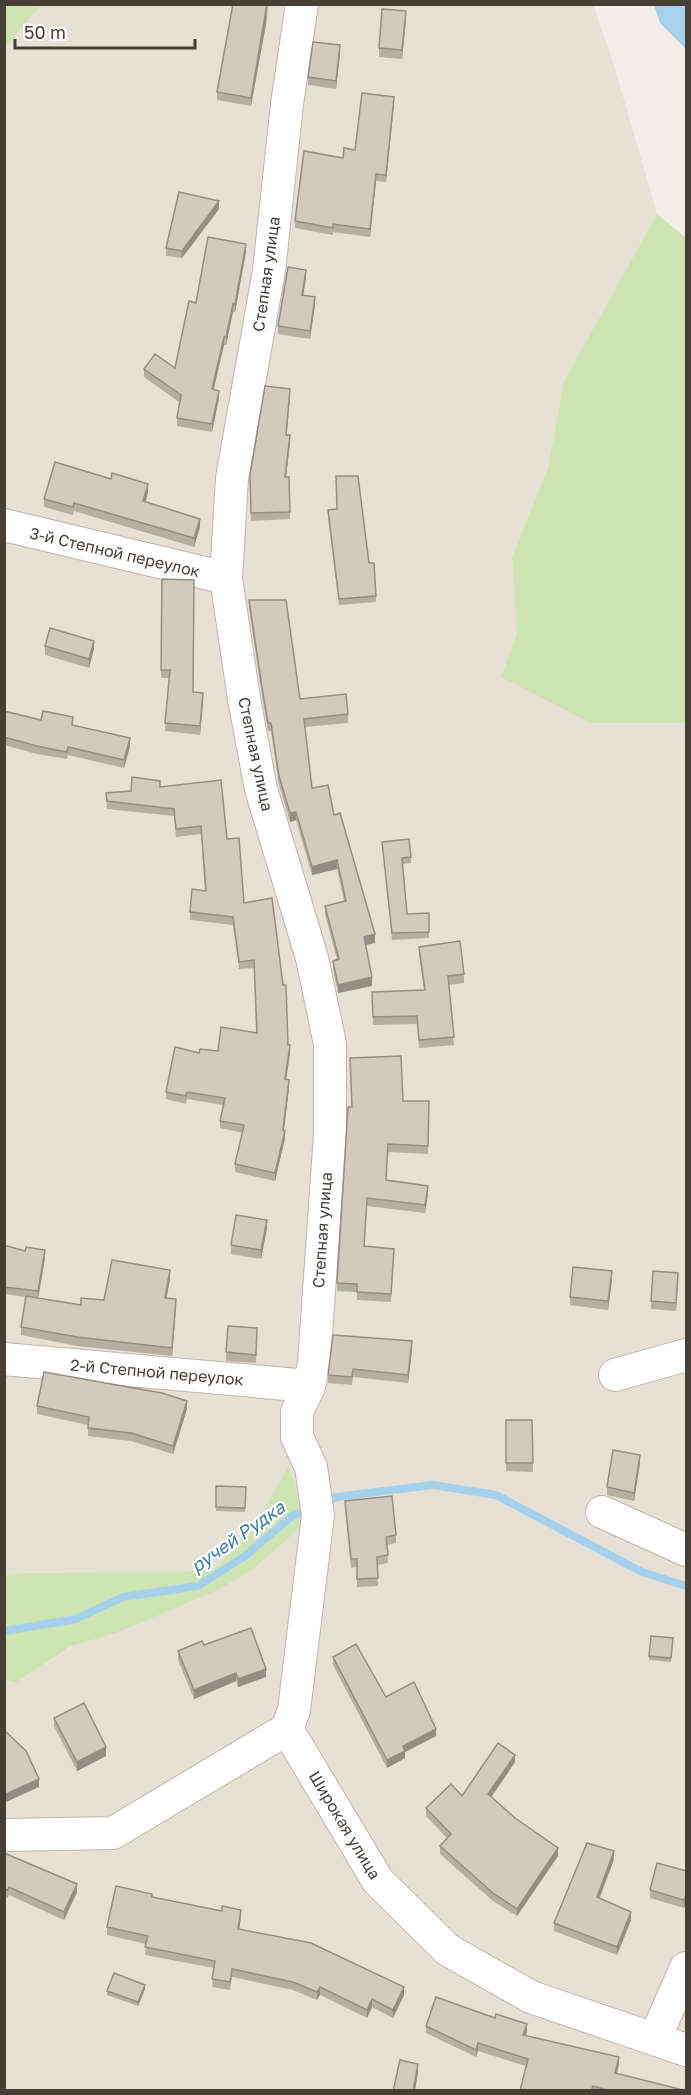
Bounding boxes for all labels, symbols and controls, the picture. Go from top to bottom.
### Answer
scale bar [15,12,195,50]
text: 50 m [24,21,66,43]
street label: Степная улица [248,215,284,333]
street label: 3-й Степной переулок [28,523,202,581]
street label: Степная улица [234,695,278,813]
street label: Степная улица [308,1171,336,1289]
street label: 2-й Степной переулок [69,1354,245,1390]
water label: ручей Рудка [186,1495,289,1577]
street label: Широкая улица [305,1767,385,1883]

